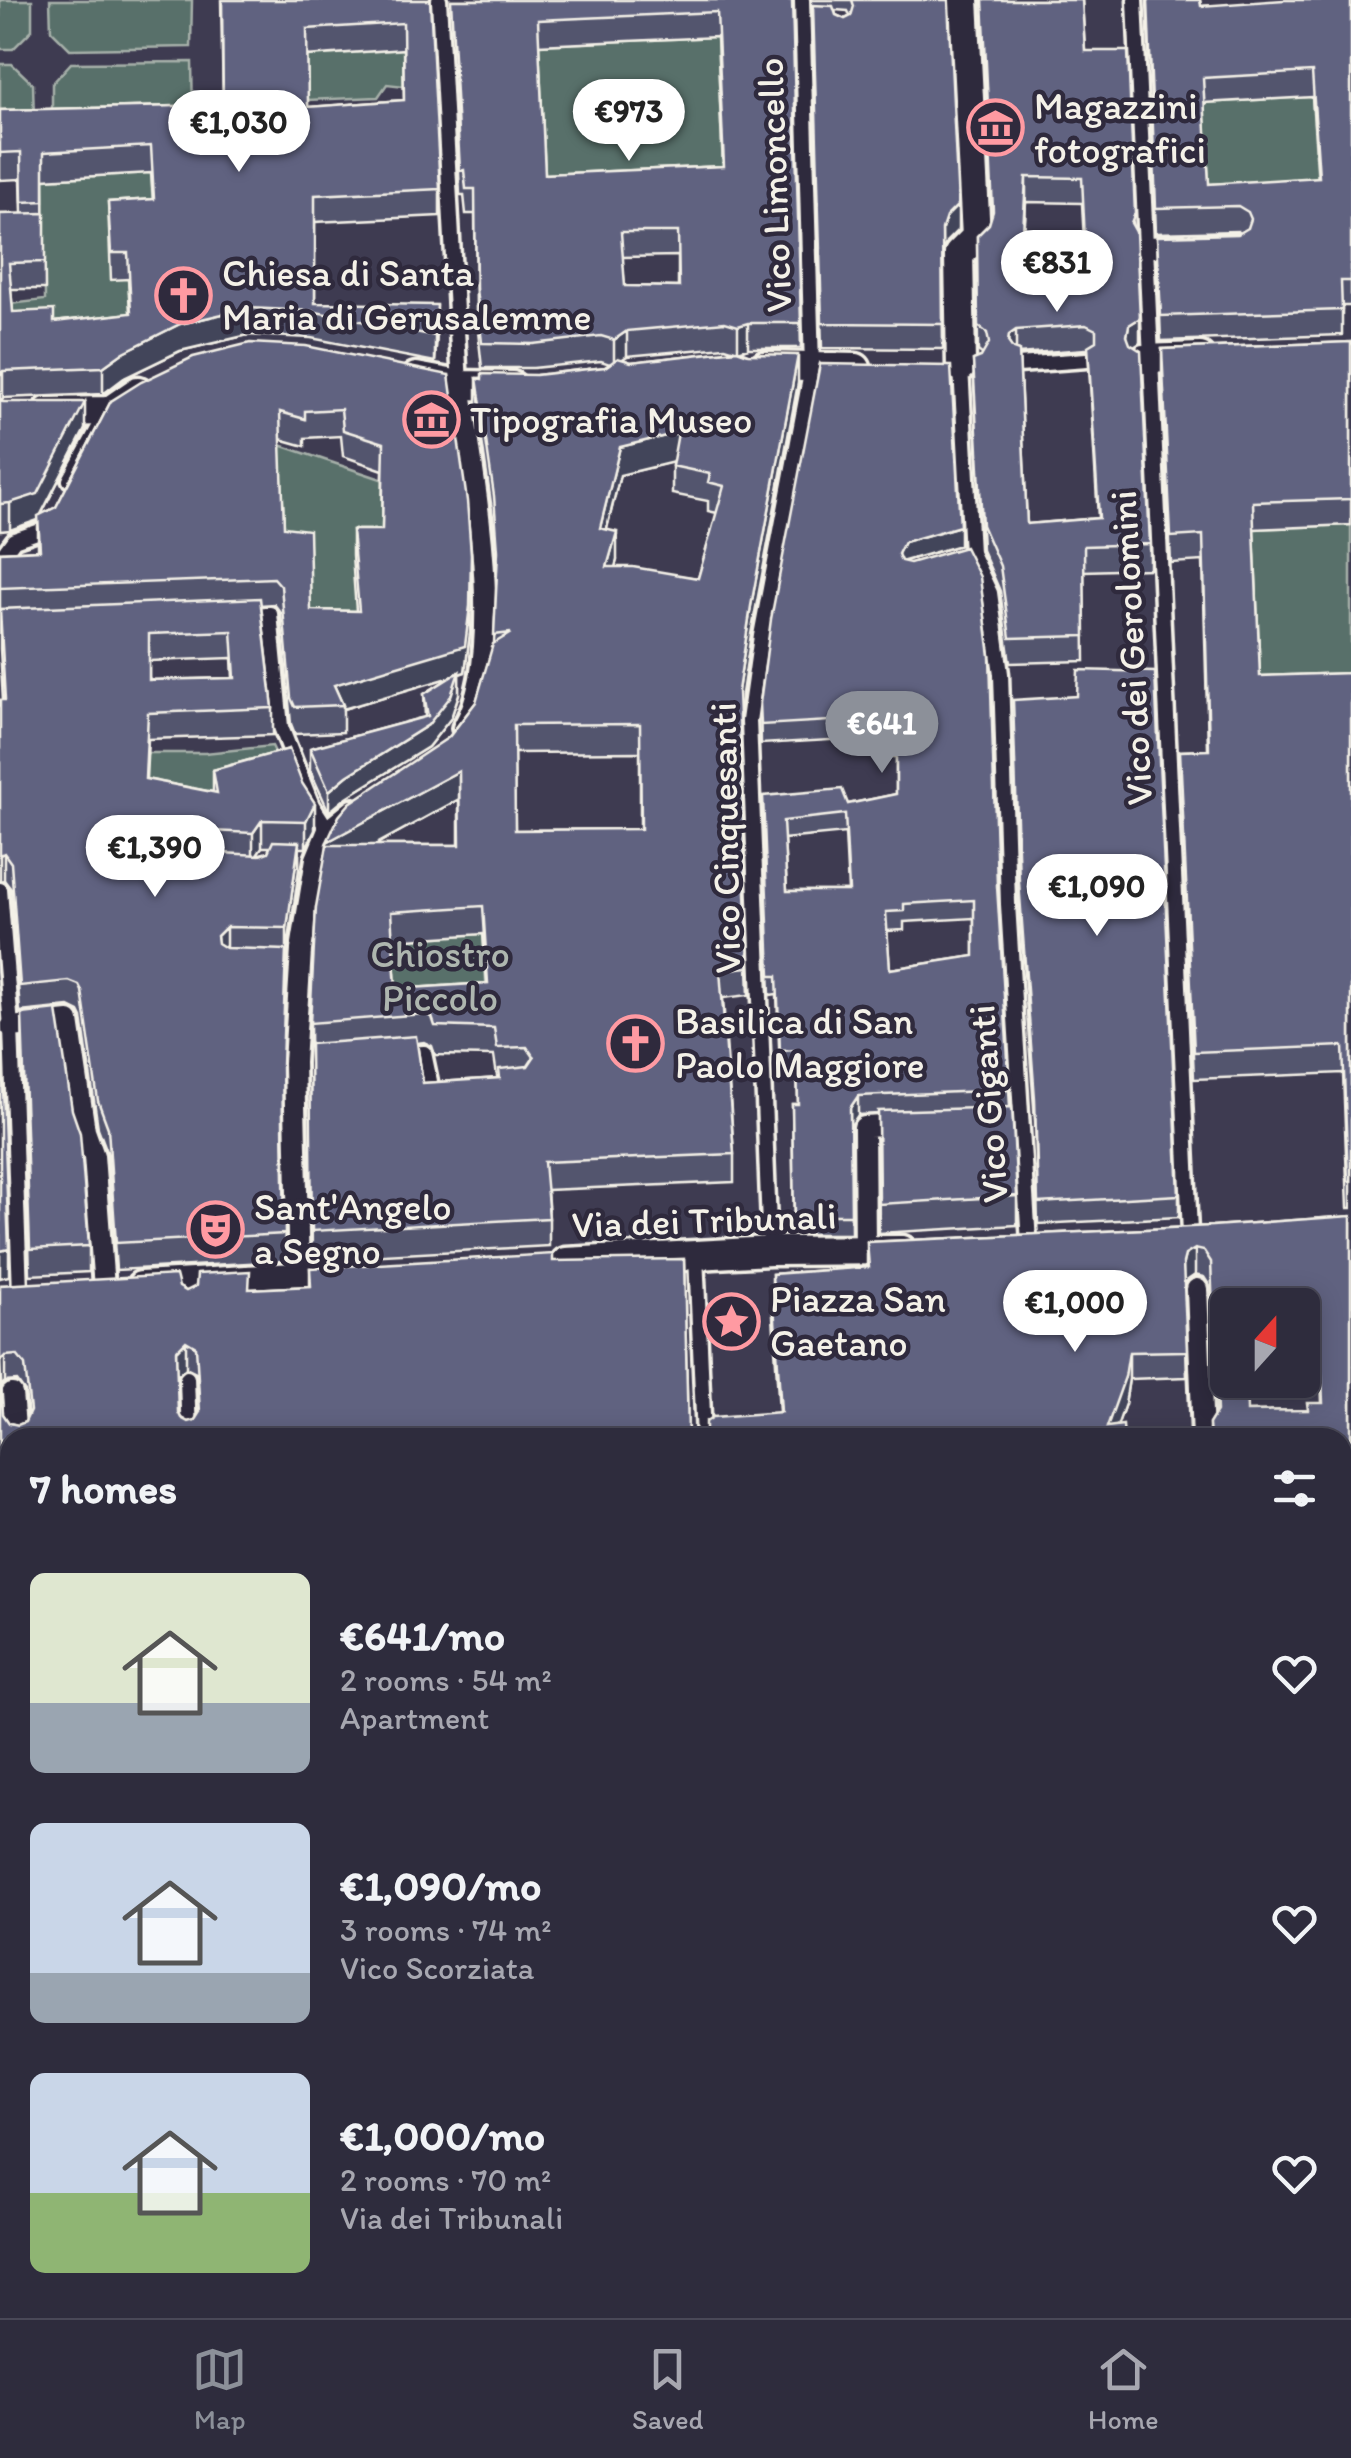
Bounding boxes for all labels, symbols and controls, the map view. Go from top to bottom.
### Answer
street label: Vico Limoncello [747,57,801,313]
pin: €973 [570,79,688,164]
place label: Magazzini fotografici [1034,83,1206,173]
pin: €1,030 [158,90,320,175]
text: €973 [595,92,663,130]
museum icon: Magazzini fotografici [965,98,1025,158]
text: €1,030 [190,103,288,141]
pin: €831 [998,230,1116,315]
text: €831 [1023,243,1091,281]
place label: Chiesa di Santa Maria di Gerusalemme [222,250,592,340]
church icon: Chiesa di Santa Maria di Gerusalemme [153,265,213,325]
museum icon: Tipografia Museo [401,390,461,450]
place label: Tipografia Museo [470,397,752,443]
street label: Vico dei Gerolomini [1100,489,1162,807]
pin: €641 [823,691,941,776]
street label: Vico Cinquesanti [700,702,750,974]
text: €641 [847,704,917,742]
pin: €1,390 [74,815,236,900]
text: €1,390 [108,828,202,866]
pin: €1,090 [1016,854,1178,939]
text: €1,090 [1049,867,1145,905]
park label: Chiostro Piccolo [370,931,510,1021]
place label: Basilica di San Paolo Maggiore [675,998,925,1088]
street label: Vico Giganti [958,1003,1018,1205]
church icon: Basilica di San Paolo Maggiore [606,1013,666,1073]
place label: Sant'Angelo a Segno [254,1184,452,1274]
street label: Via dei Tribunali [571,1192,837,1248]
theatre icon: Sant'Angelo a Segno [185,1199,245,1259]
pin: €1,000 [994,1270,1156,1355]
place label: Piazza San Gaetano [770,1276,946,1366]
text: €1,000 [1025,1283,1125,1321]
north arrow [1210,1288,1320,1398]
map controls [1210,1288,1320,1398]
place icon: Piazza San Gaetano [701,1291,761,1351]
icon: filters [1267,1461,1322,1516]
text: 7 homes [30,1463,177,1514]
text: €641/mo [340,1610,505,1661]
icon: home [110,1613,230,1733]
icon: heart [1267,1646,1322,1701]
text: 2 rooms · 54 m² [340,1661,552,1699]
text: Apartment [340,1699,489,1737]
text: €1,090/mo [340,1860,541,1911]
icon: home [110,1863,230,1983]
icon: heart [1267,1896,1322,1951]
text: 3 rooms · 74 m² [340,1911,551,1949]
text: Vico Scorziata [340,1949,534,1987]
text: €1,000/mo [340,2110,545,2161]
icon: home [110,2113,230,2233]
icon: heart [1267,2146,1322,2201]
text: 2 rooms · 70 m² [340,2161,551,2199]
text: Via dei Tribunali [340,2199,563,2237]
tab: Map [192,2342,247,2436]
tab: Saved [632,2342,703,2436]
tab: Home [1088,2342,1159,2436]

